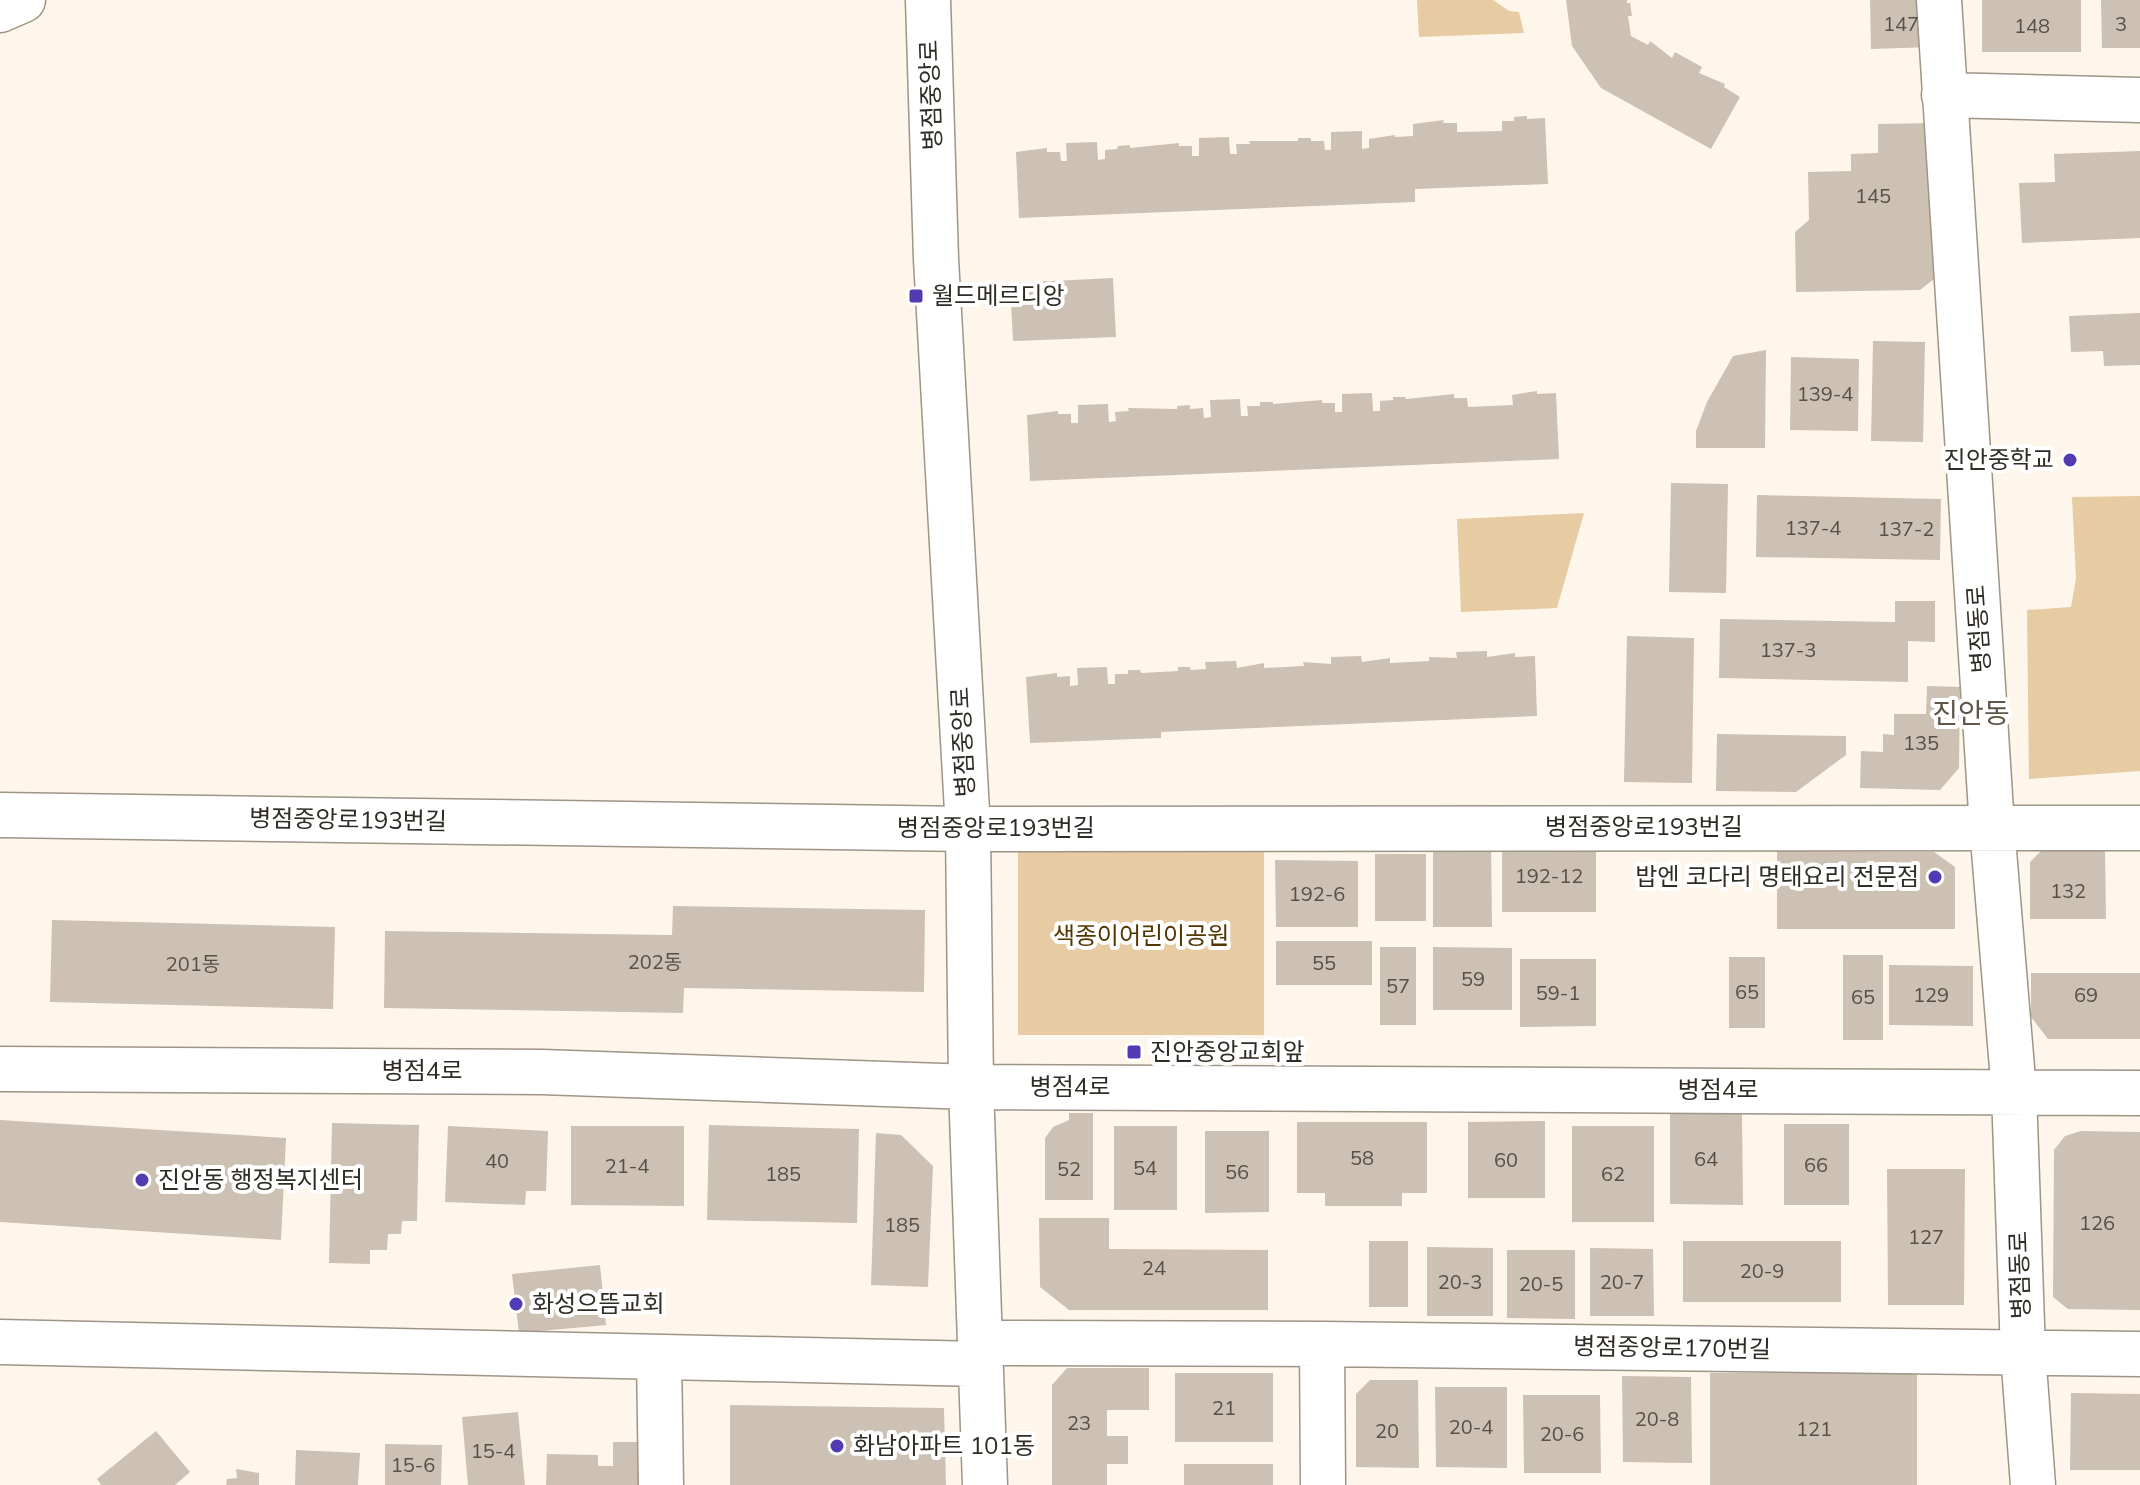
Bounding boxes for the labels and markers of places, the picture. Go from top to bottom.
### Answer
place label: 월드메르디앙 [932,280,1064,310]
marker: 월드메르디앙 [907,287,925,305]
place label: 진안중학교 [1944,444,2054,474]
marker: 진안중학교 [2061,451,2079,469]
place label: 밥엔 코다리 명태요리 전문점 [1635,861,1919,891]
marker: 밥엔 코다리 명태요리 전문점 [1926,868,1944,886]
place label: 진안중앙교회앞 [1150,1036,1305,1066]
marker: 진안중앙교회앞 [1125,1043,1143,1061]
place label: 진안동 행정복지센터 [158,1164,363,1194]
marker: 진안동 행정복지센터 [133,1171,151,1189]
place label: 화성으뜸교회 [532,1288,664,1318]
marker: 화성으뜸교회 [507,1295,525,1313]
place label: 화남아파트 101동 [853,1430,1035,1460]
marker: 화남아파트 101동 [828,1437,846,1455]

